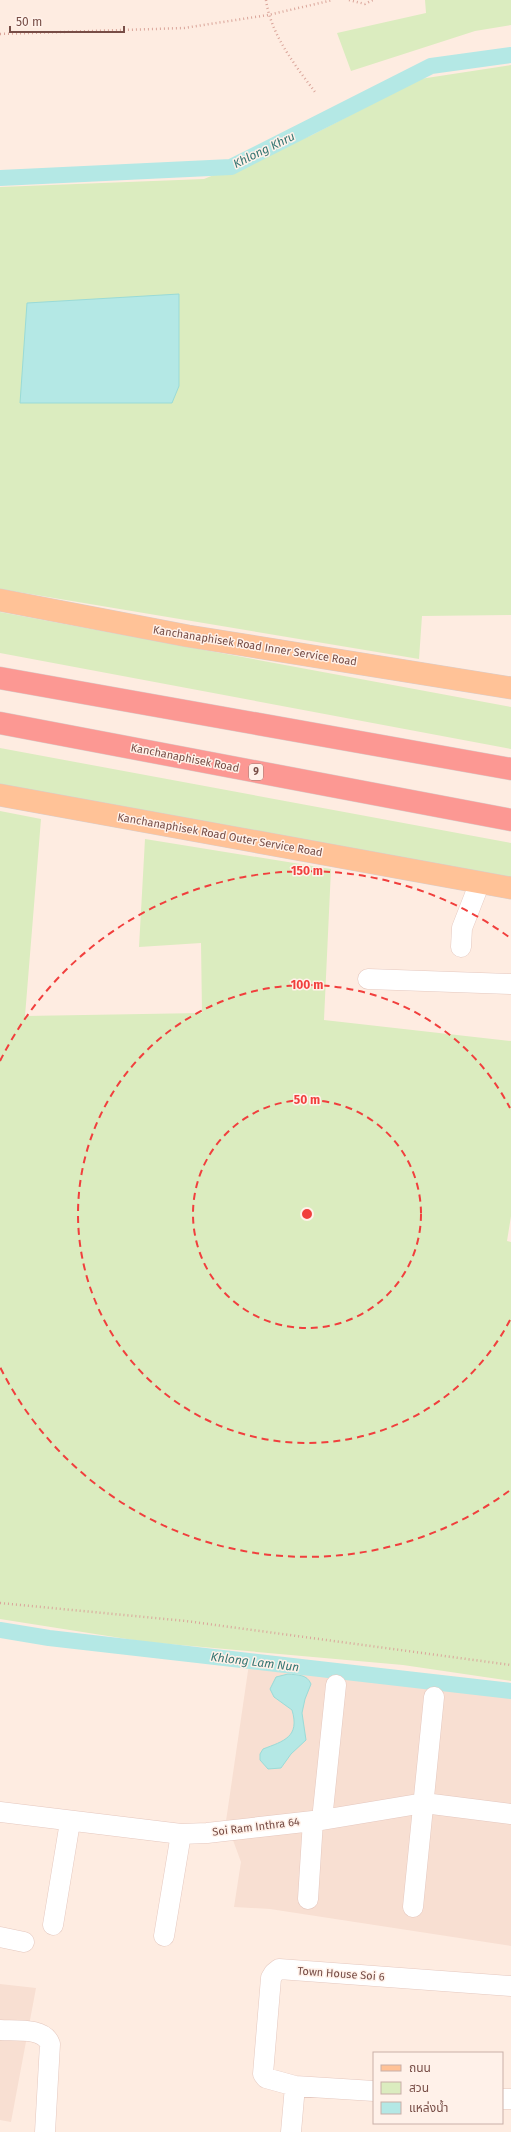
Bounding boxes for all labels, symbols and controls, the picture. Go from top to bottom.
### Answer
scale bar [10,8,124,34]
text: 50 m [16,15,42,29]
water label: Khlong Khru [231,129,297,171]
street label: Kanchanaphisek Road Inner Service Road [152,623,358,669]
street label: Kanchanaphisek Road [130,741,240,775]
road number: 9 [249,764,263,780]
street label: Kanchanaphisek Road Outer Service Road [116,811,324,859]
text: 150 m [291,864,323,878]
text: 100 m [291,978,323,992]
text: 50 m [294,1093,320,1107]
centre of rings [300,1207,314,1221]
water label: Khlong Lam Nun [210,1650,300,1674]
street label: Soi Ram Inthra 64 [212,1815,301,1839]
street label: Town House Soi 6 [297,1964,385,1984]
legend [373,2052,503,2124]
text: ถนน [409,2061,431,2075]
text: สวน [409,2081,429,2095]
text: แหล่งน้ำ [409,2099,448,2115]

